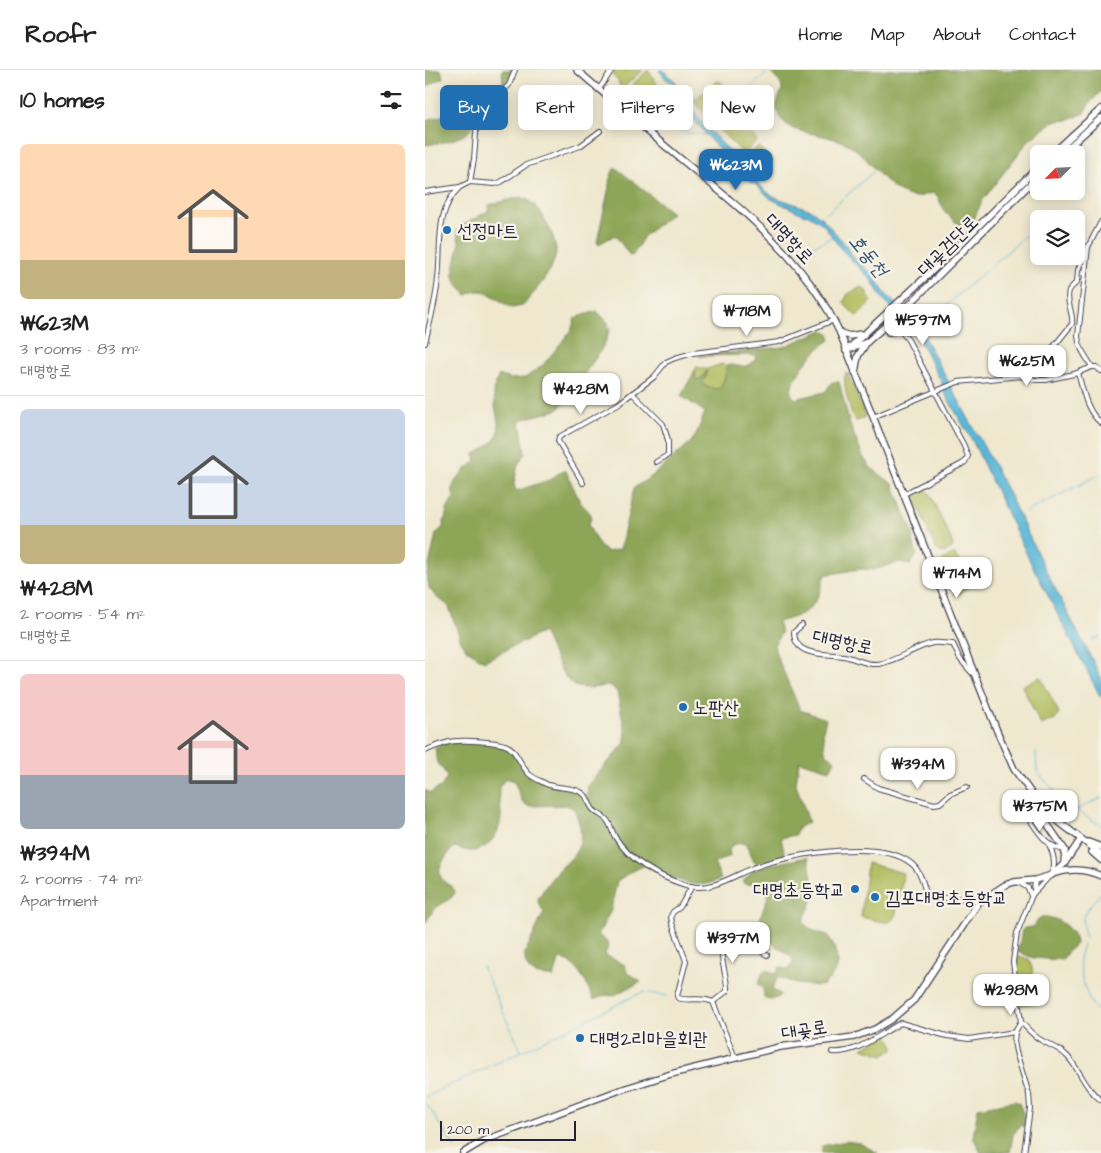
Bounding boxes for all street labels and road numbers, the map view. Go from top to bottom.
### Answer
street label: 대명항로 [758,207,820,271]
street label: 대곶검단로 [911,209,985,283]
street label: 대명항로 [810,623,875,662]
street label: 대곶로 [779,1014,829,1047]

